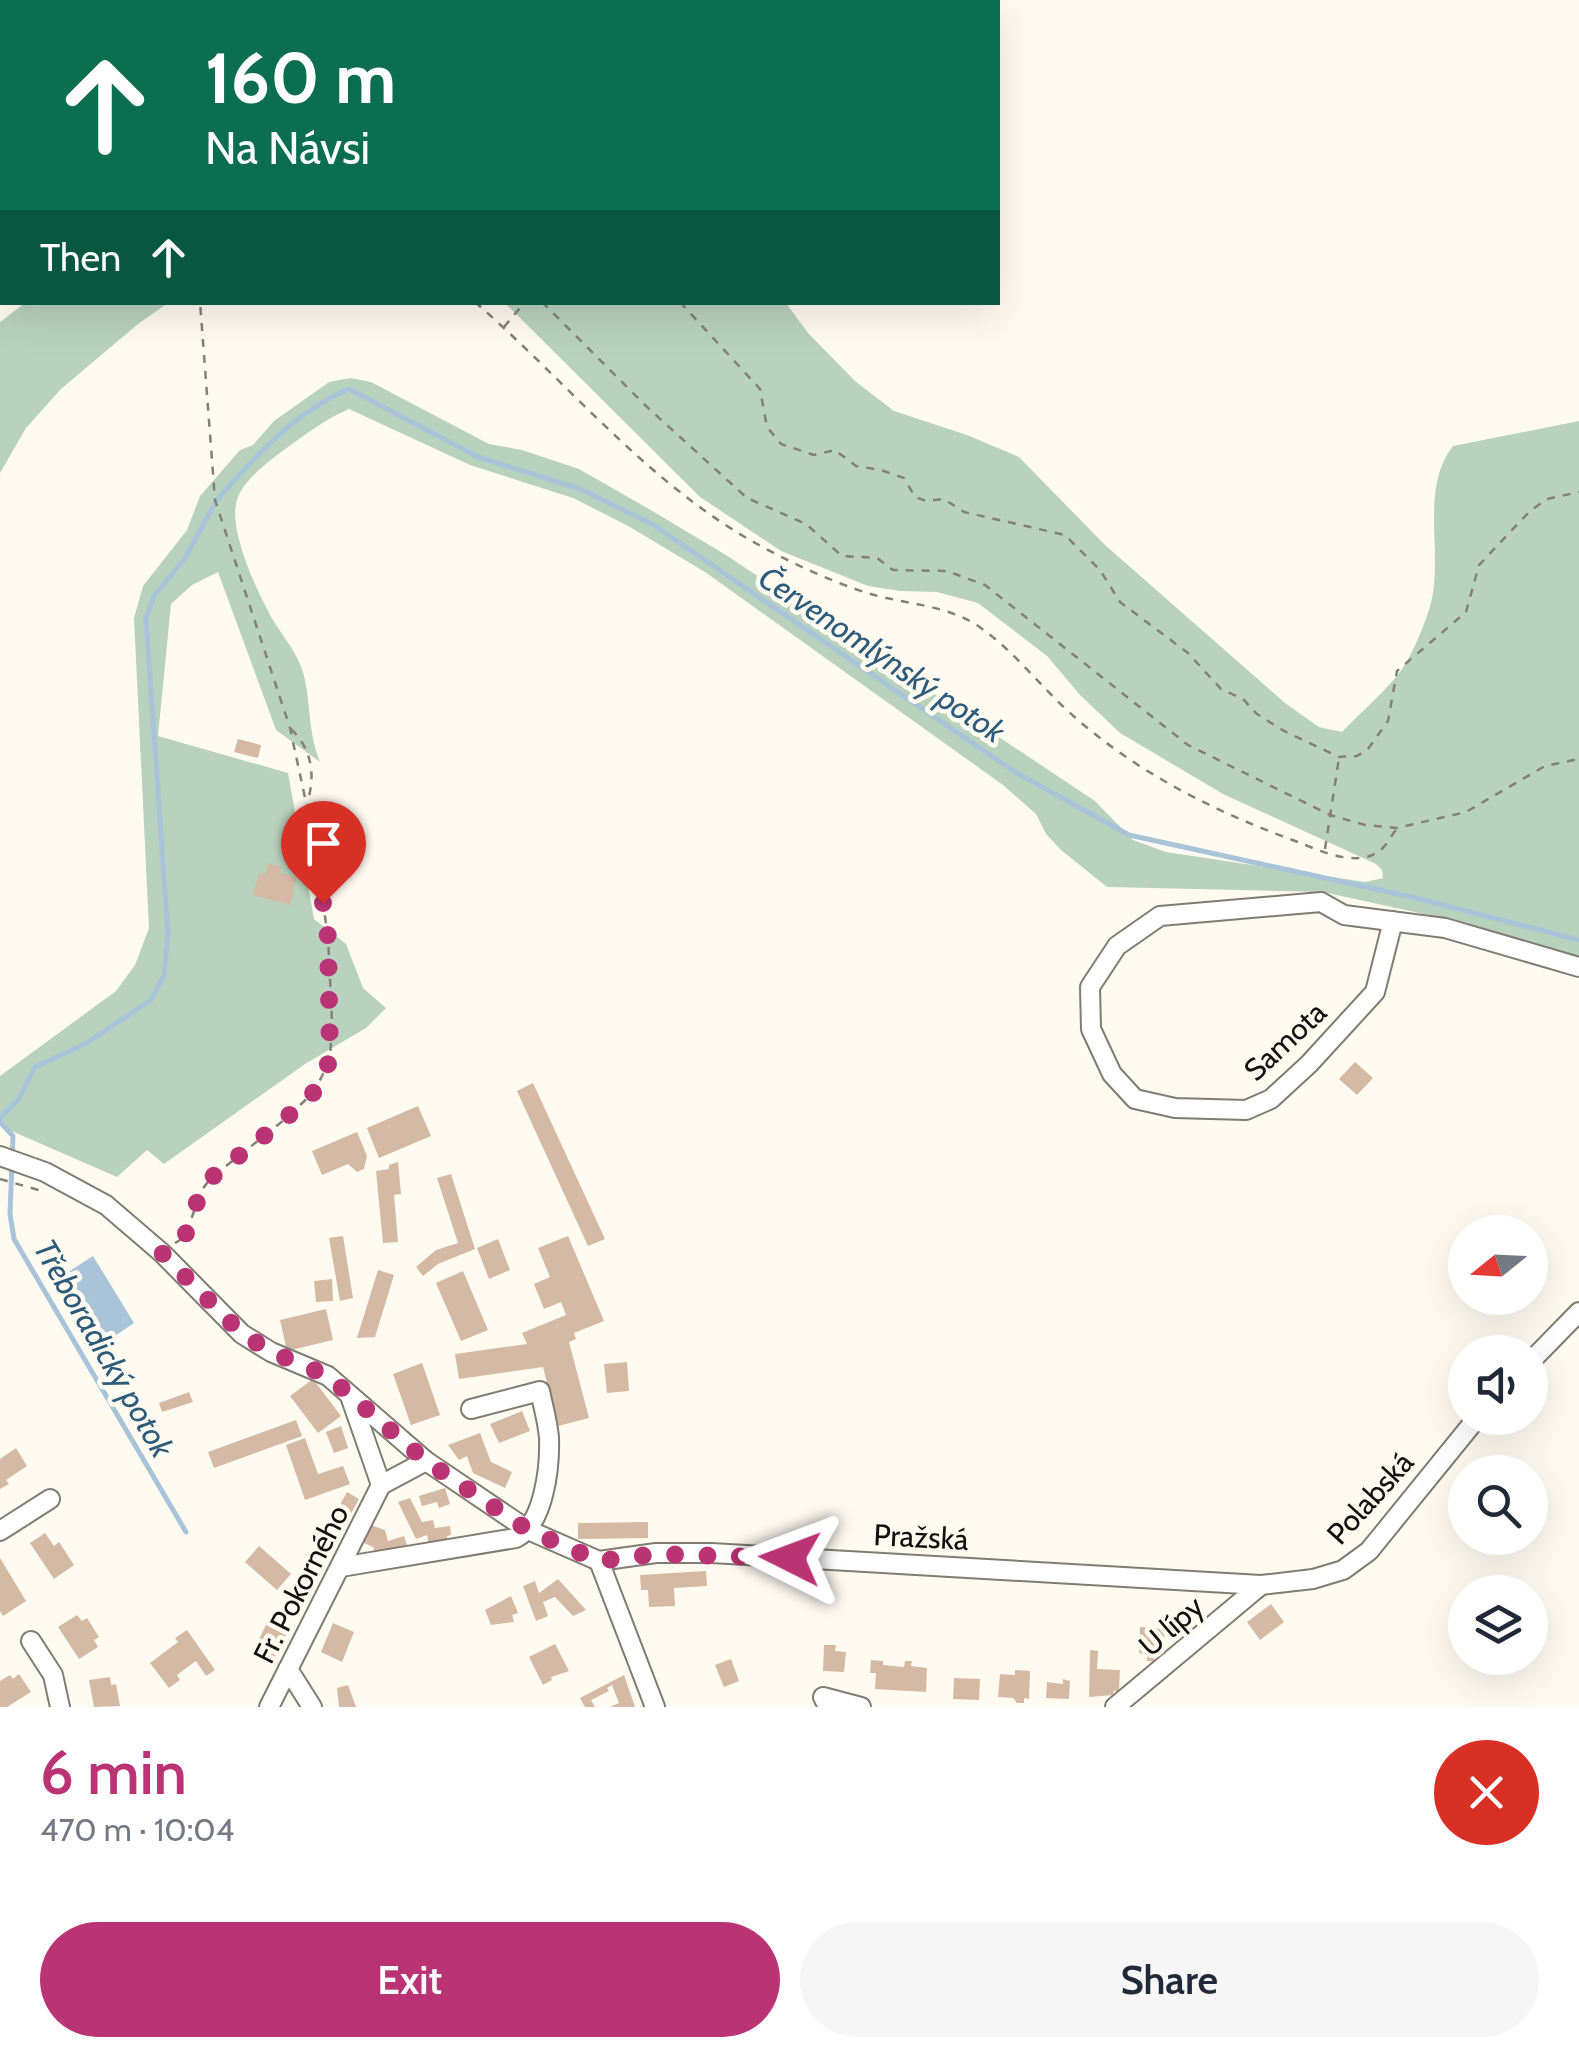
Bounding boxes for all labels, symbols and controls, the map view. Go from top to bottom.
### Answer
text: 160 m [205,35,396,121]
icon: ahead [40,40,170,170]
text: Na Návsi [205,121,370,175]
icon: ahead [141,230,196,285]
text: Then [40,234,121,281]
water label: Červenomlýnský potok [752,557,1013,751]
pin [281,801,366,904]
icon: arrive [296,816,351,871]
street label: Samota [1236,993,1334,1088]
north arrow [1448,1215,1548,1315]
map controls [1448,1215,1548,1675]
water label: Třeboradický potok [26,1232,183,1465]
button: sound [1448,1335,1548,1435]
street label: Polabská [1319,1444,1421,1552]
button: search [1448,1455,1548,1555]
street label: Fr. Pokorného [245,1499,357,1669]
position arrow [738,1506,842,1610]
street label: Pražská [873,1516,970,1558]
button: layers [1448,1575,1548,1675]
street label: U lípy [1131,1588,1211,1664]
text: 6 min [40,1736,187,1809]
button: close [1434,1740,1539,1845]
text: 470 m · 10:04 [40,1810,234,1849]
button: Exit [40,1922,780,2037]
button: Share [800,1922,1539,2037]

